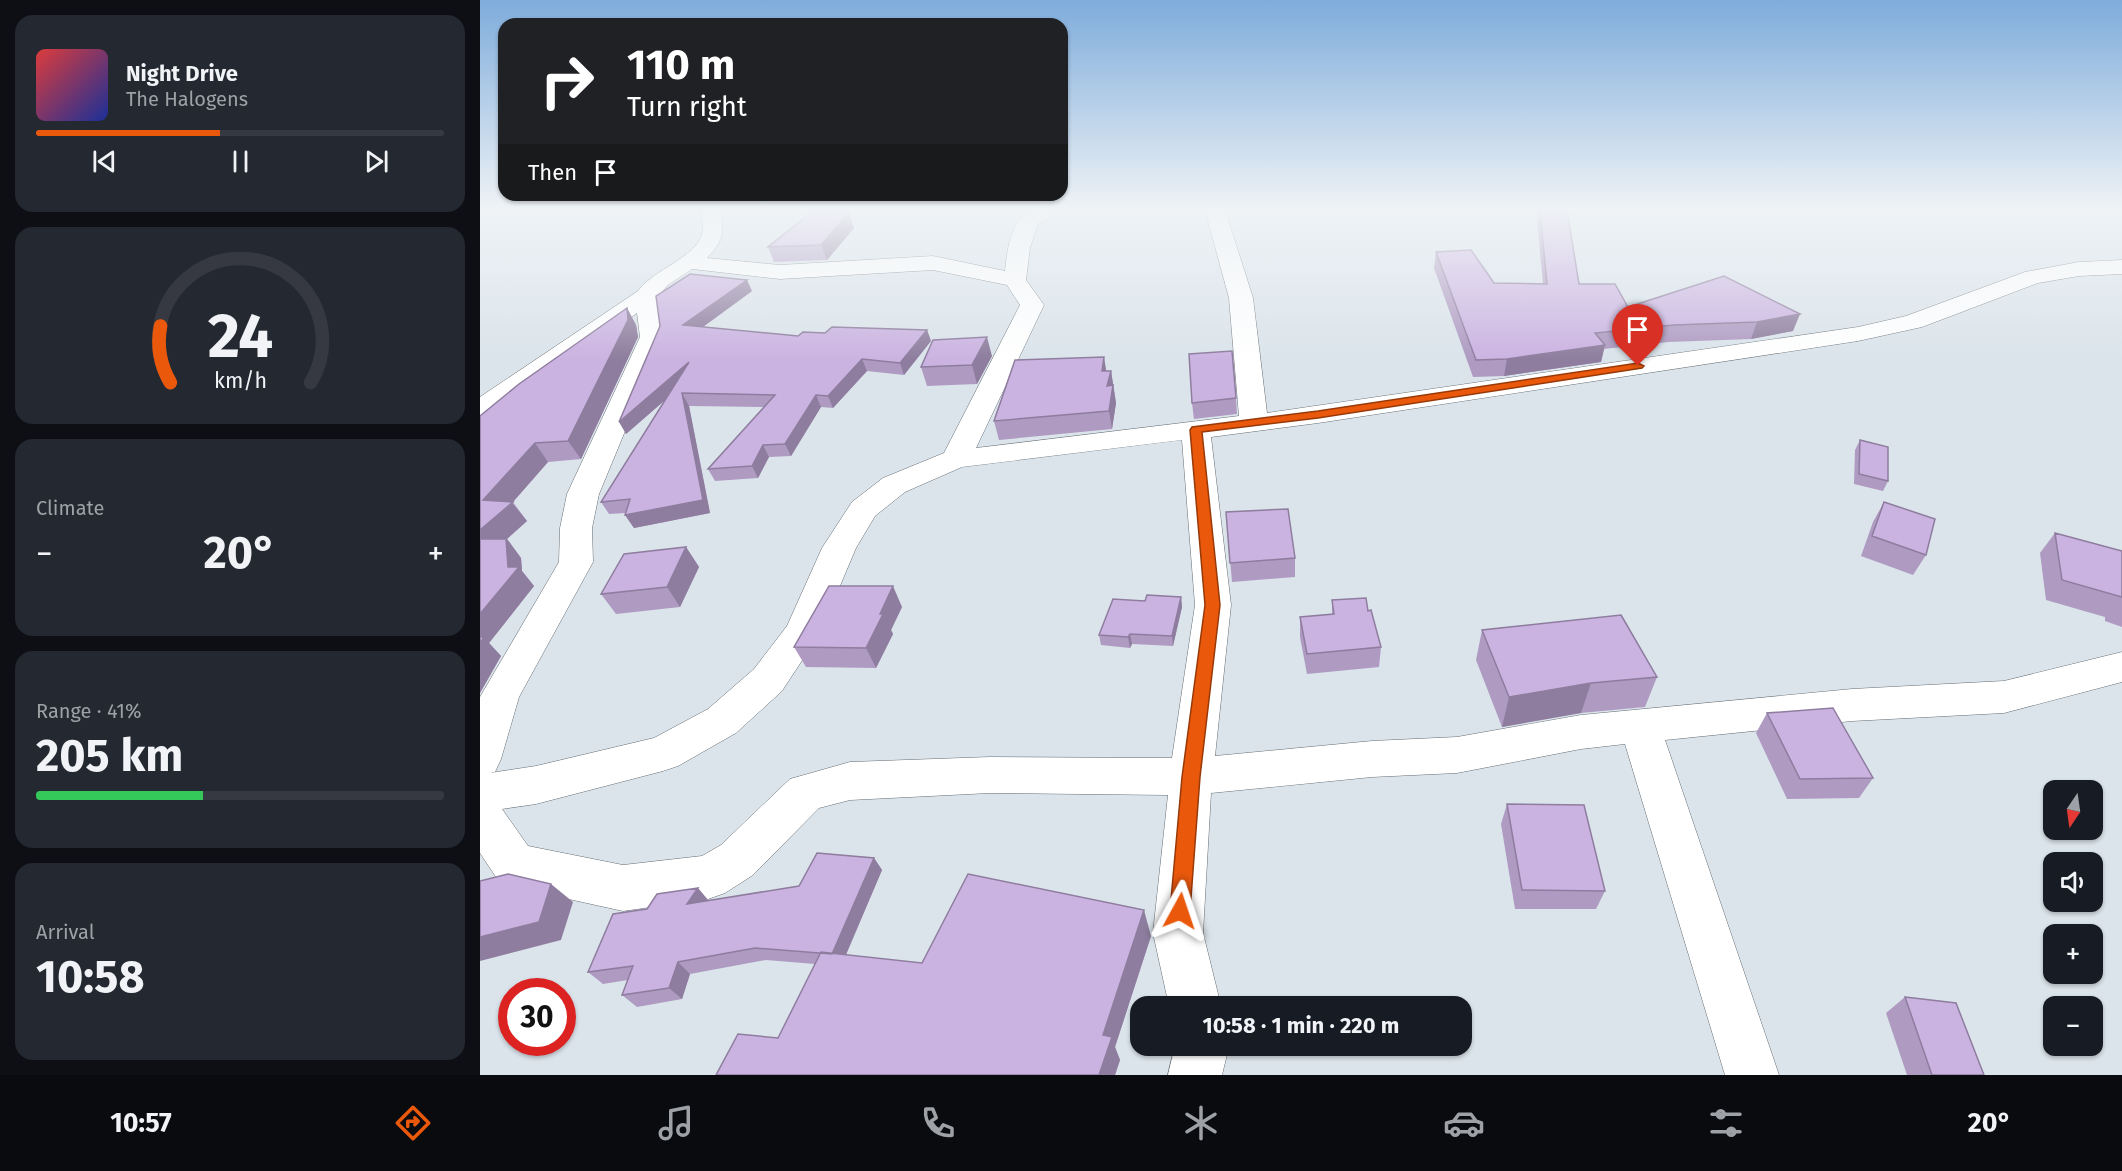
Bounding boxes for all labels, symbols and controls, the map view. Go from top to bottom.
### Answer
text: 110 m [627,40,735,90]
icon: right [528,42,606,120]
text: Night Drive [126,60,238,87]
text: The Halogens [126,87,248,111]
text: Turn right [627,91,747,123]
icon: previous [88,145,121,178]
icon: pause [224,145,257,178]
icon: next [360,145,393,178]
icon: arrive [589,156,622,189]
text: Then [528,159,577,186]
text: 24 [207,299,273,374]
pin [1612,304,1663,366]
icon: arrive [1621,313,1654,346]
text: km/h [213,368,267,394]
text: Climate [36,496,104,520]
text: 20° [203,526,277,580]
text: − [36,534,53,574]
text: + [428,534,444,574]
text: Range · 41% [36,699,142,723]
text: 205 km [36,729,183,783]
north arrow [2043,780,2103,840]
map controls [2043,780,2103,1056]
button: sound [2043,852,2103,912]
position arrow [1148,879,1212,943]
text: Arrival [36,920,95,944]
button: + [2043,924,2103,984]
text: 10:58 [36,950,145,1004]
speed limit sign: 30 [498,978,576,1056]
button: − [2043,996,2103,1056]
text: 10:58 · 1 min · 220 m [1203,1012,1399,1039]
icon: directions [392,1102,434,1144]
icon: music [655,1102,697,1144]
icon: phone [917,1102,959,1144]
icon: climate [1180,1102,1222,1144]
icon: car [1443,1102,1485,1144]
icon: filters [1705,1102,1747,1144]
text: 10:57 [110,1107,172,1139]
text: 20° [1968,1107,2012,1139]

